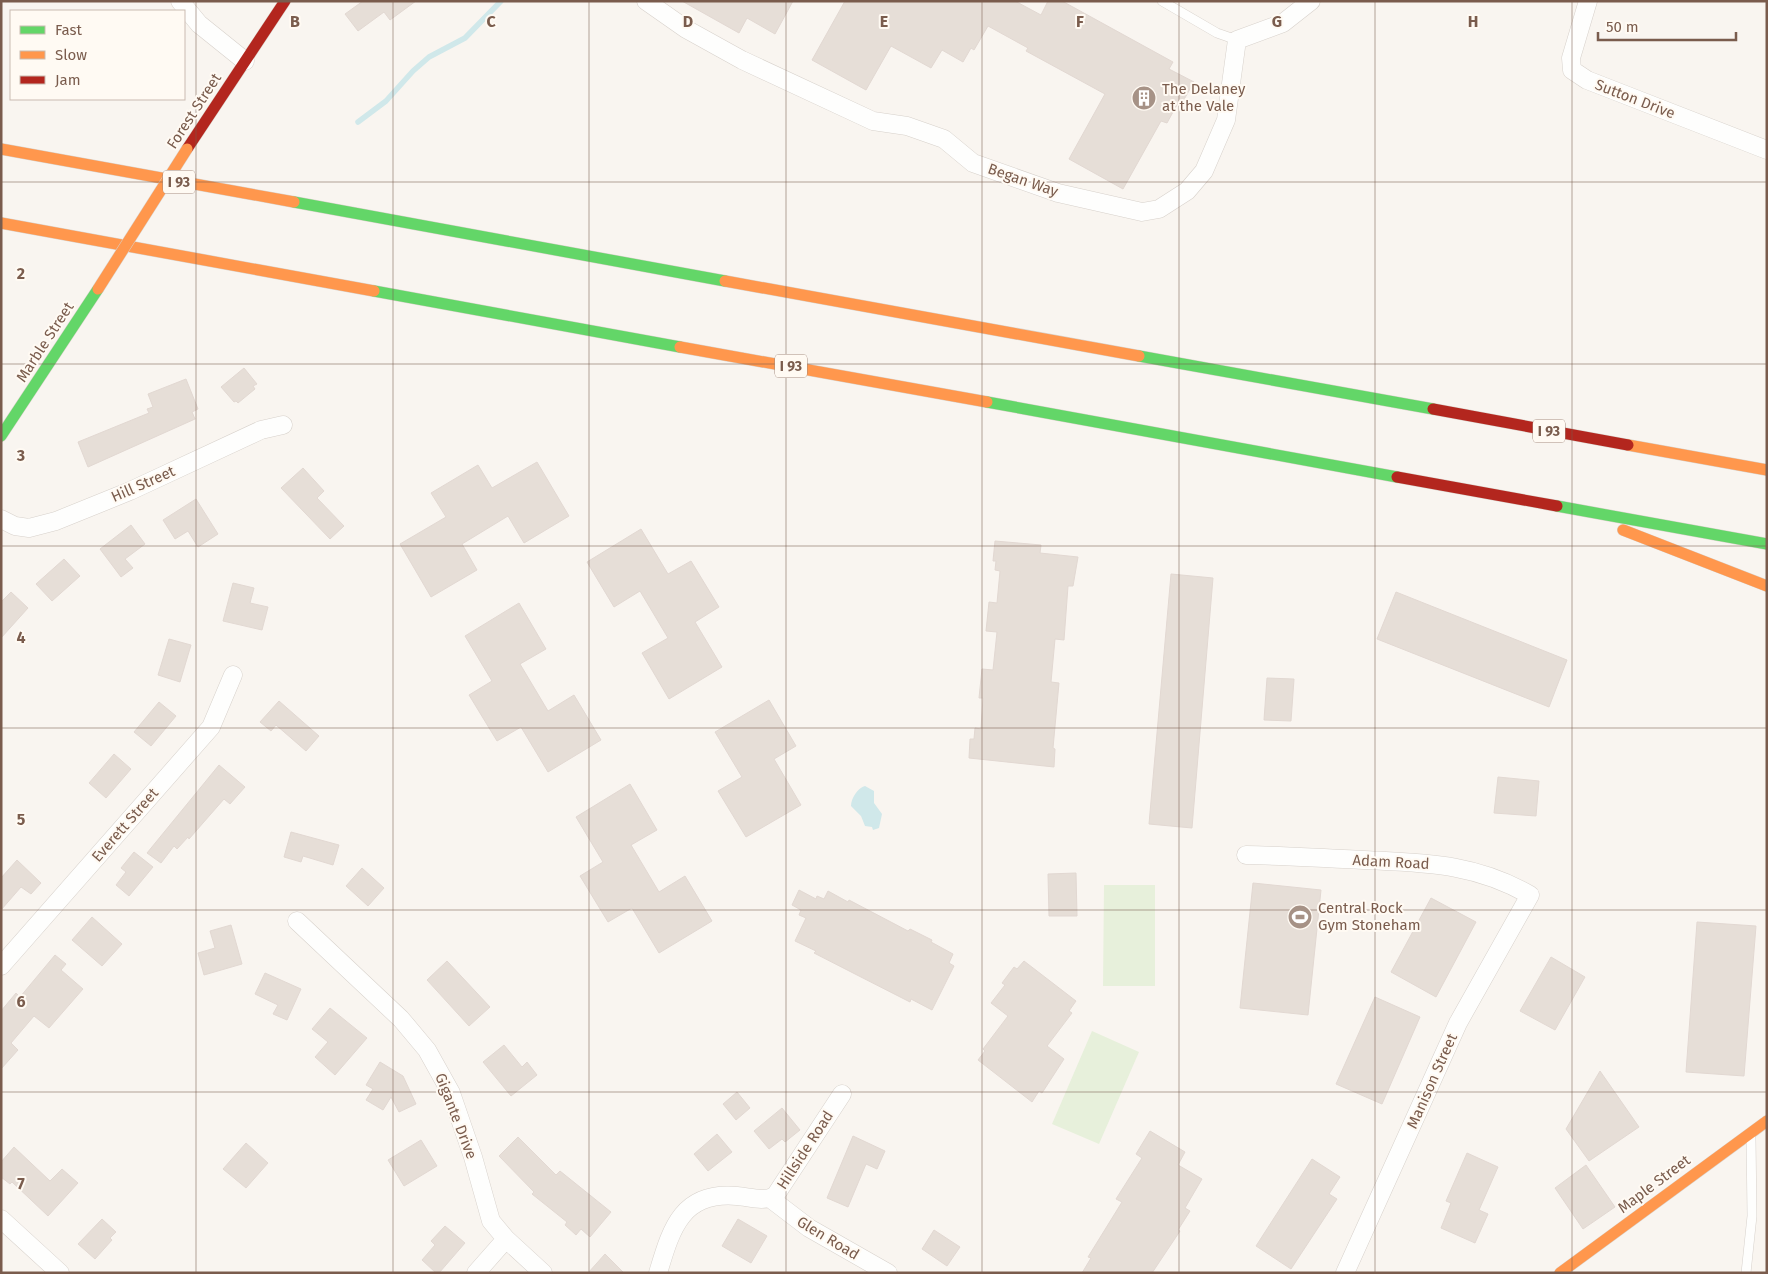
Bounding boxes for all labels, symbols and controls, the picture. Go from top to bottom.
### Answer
legend [10,10,185,100]
scale bar [1598,10,1736,42]
text: B [290,12,300,31]
text: C [486,12,496,31]
text: D [683,12,693,31]
text: E [880,12,888,31]
text: F [1076,12,1084,31]
text: G [1272,12,1282,31]
text: H [1468,12,1478,31]
text: 50 m [1606,18,1639,36]
text: Fast [55,21,82,39]
text: Slow [55,46,87,64]
street label: Forest Street [163,69,225,152]
text: Jam [55,71,81,89]
street label: Sutton Drive [1592,76,1678,122]
place label: The Delaney at the Vale [1162,80,1246,115]
building icon: The Delaney at the Vale [1131,85,1157,111]
street label: Began Way [986,160,1061,201]
road number: I 93 [163,170,195,193]
text: 2 [17,264,25,283]
street label: Marble Street [12,298,78,385]
road number: I 93 [775,354,807,378]
road number: I 93 [1533,420,1565,442]
text: 3 [16,446,25,465]
street label: Hill Street [108,462,178,506]
text: 4 [16,628,26,647]
street label: Everett Street [88,784,162,866]
text: 5 [17,810,26,829]
street label: Adam Road [1352,851,1430,873]
place label: Central Rock Gym Stoneham [1318,899,1421,934]
sports icon: Central Rock Gym Stoneham [1287,904,1313,930]
text: 6 [16,992,26,1011]
street label: Manison Street [1403,1030,1461,1131]
street label: Gigante Drive [431,1070,481,1162]
street label: Hillside Road [773,1107,837,1193]
street label: Maple Street [1614,1151,1694,1217]
text: 7 [17,1174,25,1193]
street label: Glen Road [794,1212,862,1264]

